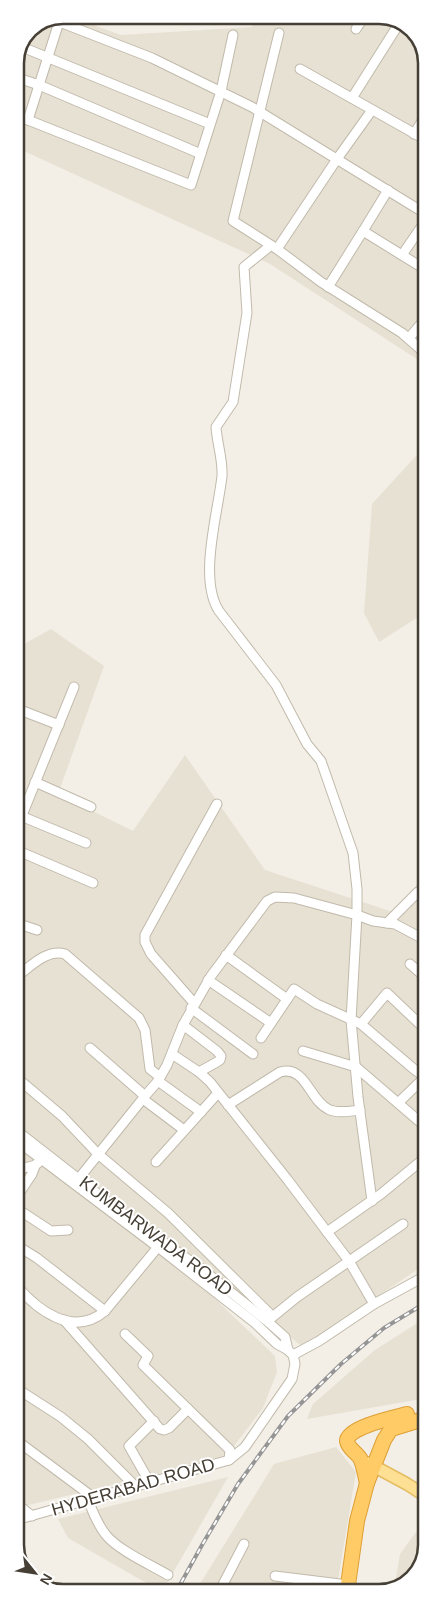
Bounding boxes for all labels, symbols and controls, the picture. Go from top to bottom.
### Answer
street label: KUMBARWADA ROAD [76,1172,236,1300]
street label: HYDERABAD ROAD [49,1454,217,1520]
north arrow [10,1548,60,1598]
text: N [37,1571,56,1588]

